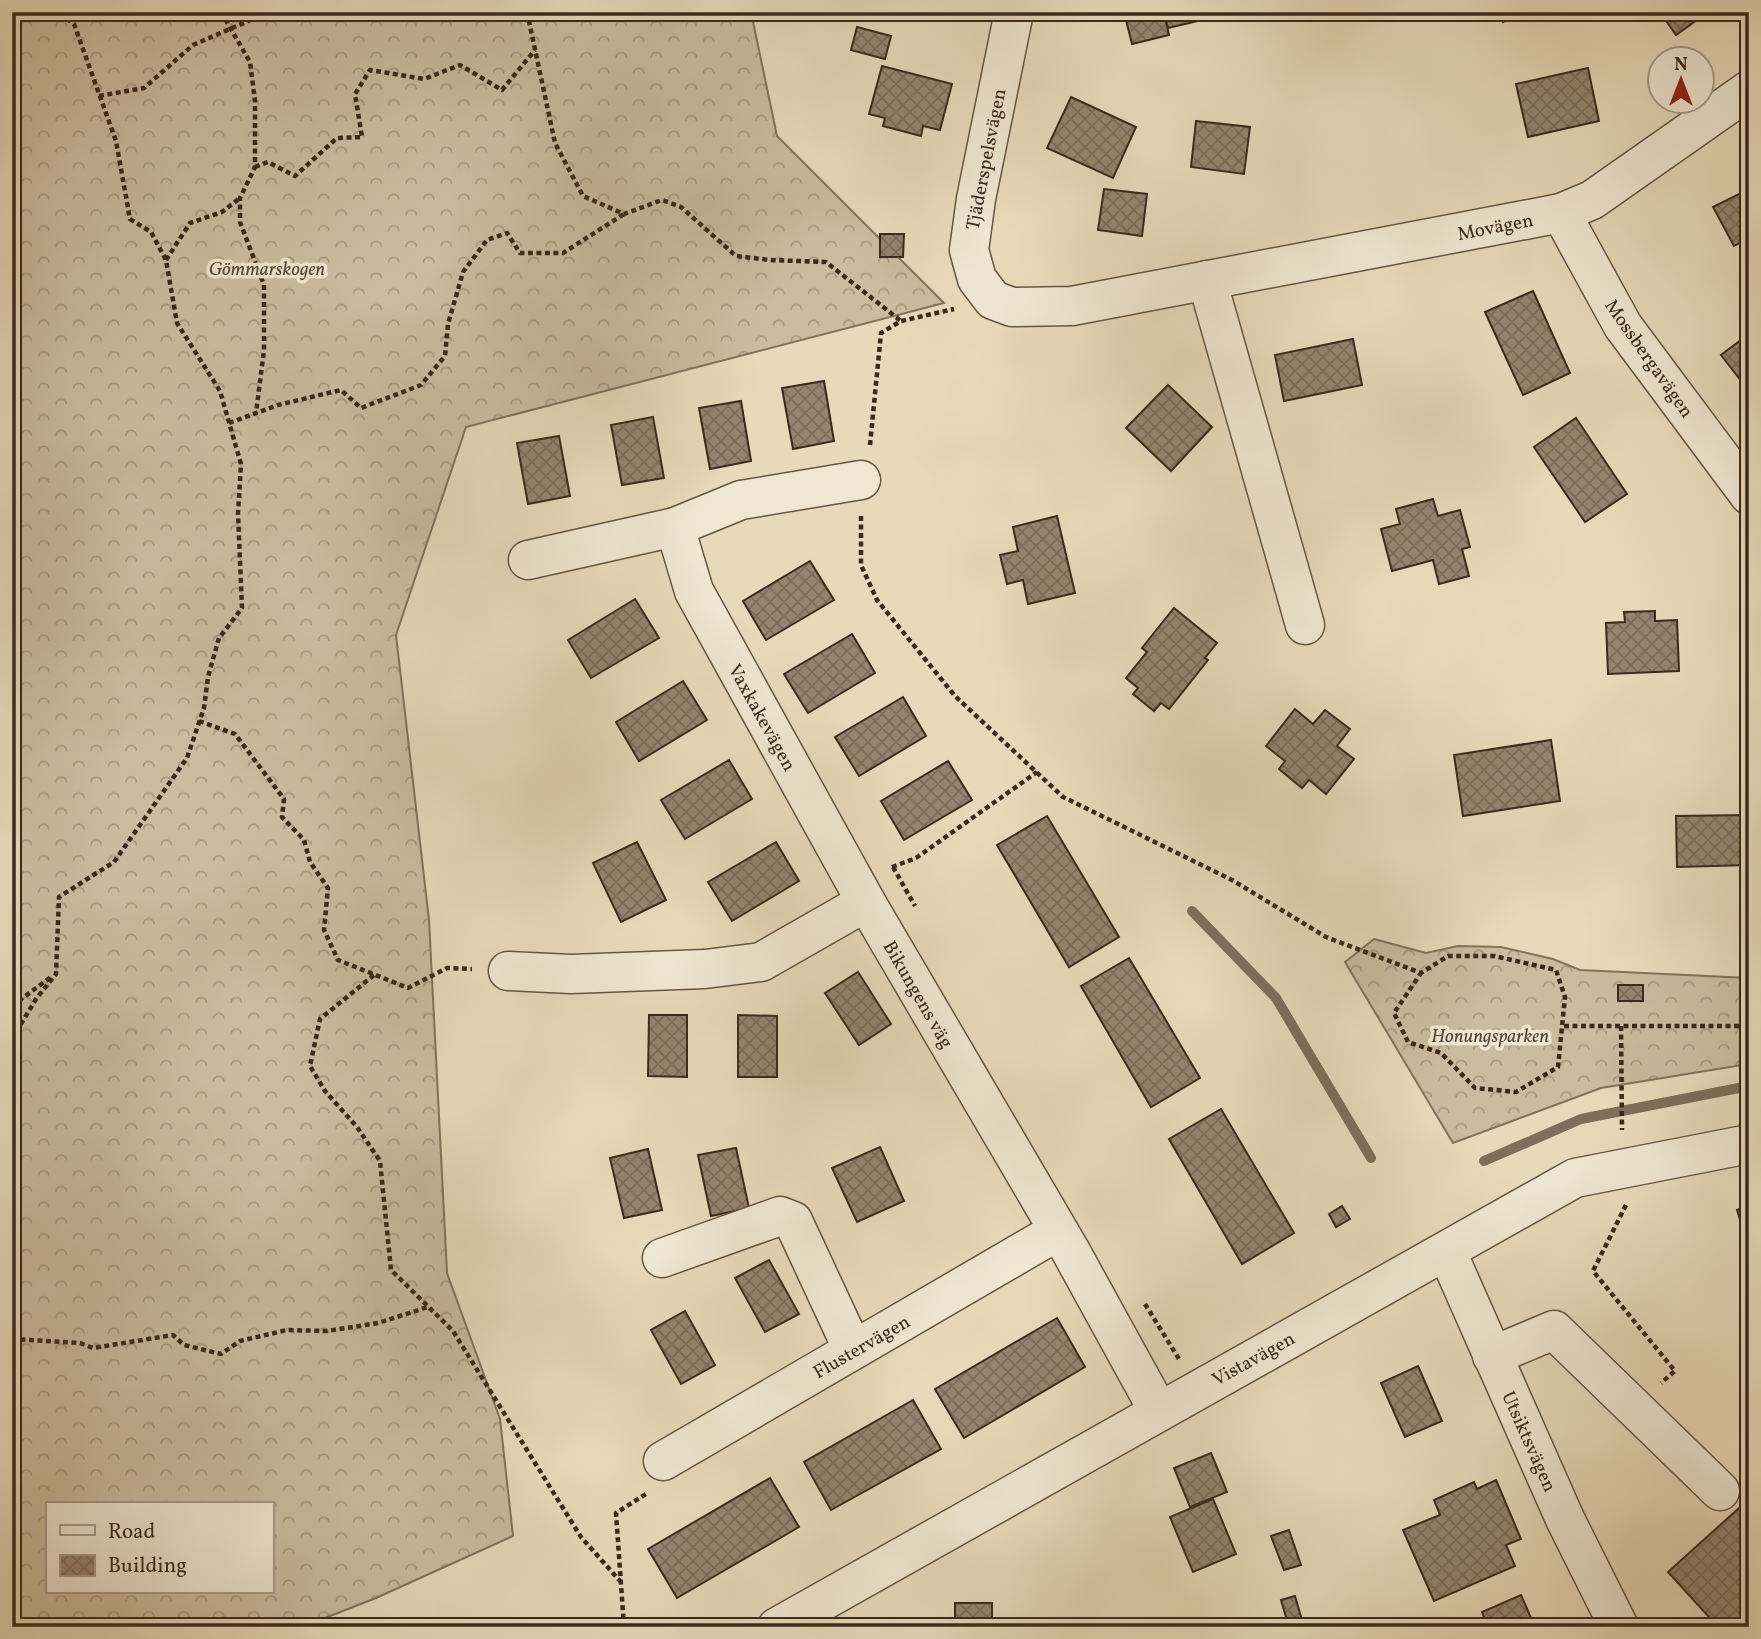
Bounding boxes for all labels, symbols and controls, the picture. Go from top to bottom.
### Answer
north arrow [1646,46,1716,116]
text: N [1674,52,1688,78]
street label: Tjäderspelsvägen [960,86,1013,232]
street label: Movägen [1455,208,1536,248]
park label: Gömmarskogen [209,257,325,283]
street label: Mossbergavägen [1598,295,1699,424]
street label: Vaxkakevägen [721,660,801,776]
street label: Bikungens väg [876,936,959,1054]
park label: Honungsparken [1431,1024,1549,1050]
street label: Flustervägen [809,1309,915,1386]
street label: Vistavägen [1208,1326,1300,1393]
street label: Utsiktsvägen [1494,1387,1562,1496]
legend [46,1502,273,1594]
text: Road [108,1518,155,1547]
text: Building [108,1552,187,1581]

